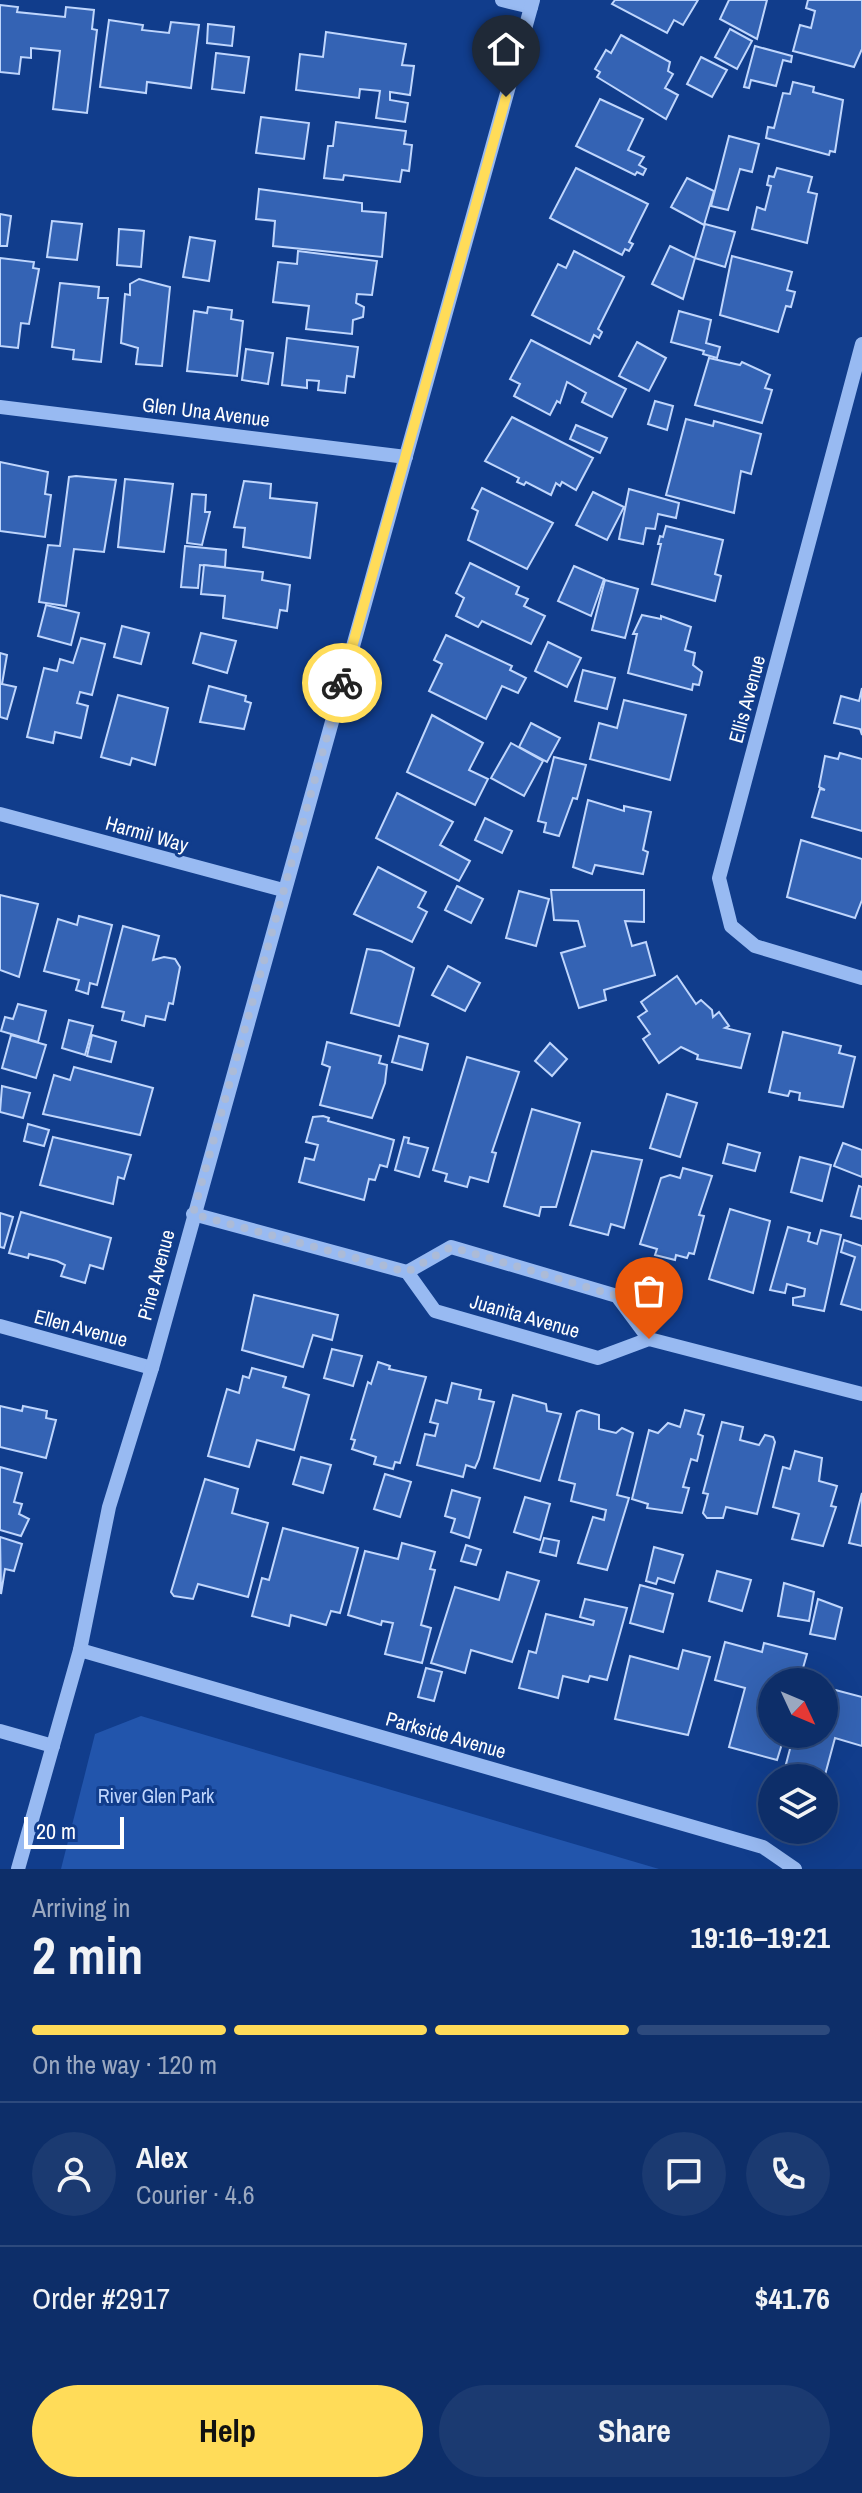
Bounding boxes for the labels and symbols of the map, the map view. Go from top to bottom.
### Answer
pin [472,15,540,97]
street label: Glen Una Avenue [141,390,271,433]
courier [302,643,382,723]
street label: Ellis Avenue [722,652,771,746]
street label: Harmil Way [103,809,192,858]
street label: Pine Avenue [130,1227,181,1323]
pin [615,1257,683,1339]
street label: Juanita Avenue [467,1287,583,1344]
street label: Ellen Avenue [32,1302,131,1353]
north arrow [758,1668,838,1748]
street label: Parkside Avenue [383,1704,509,1765]
park label: River Glen Park [98,1782,215,1809]
scale bar [24,1813,124,1849]

